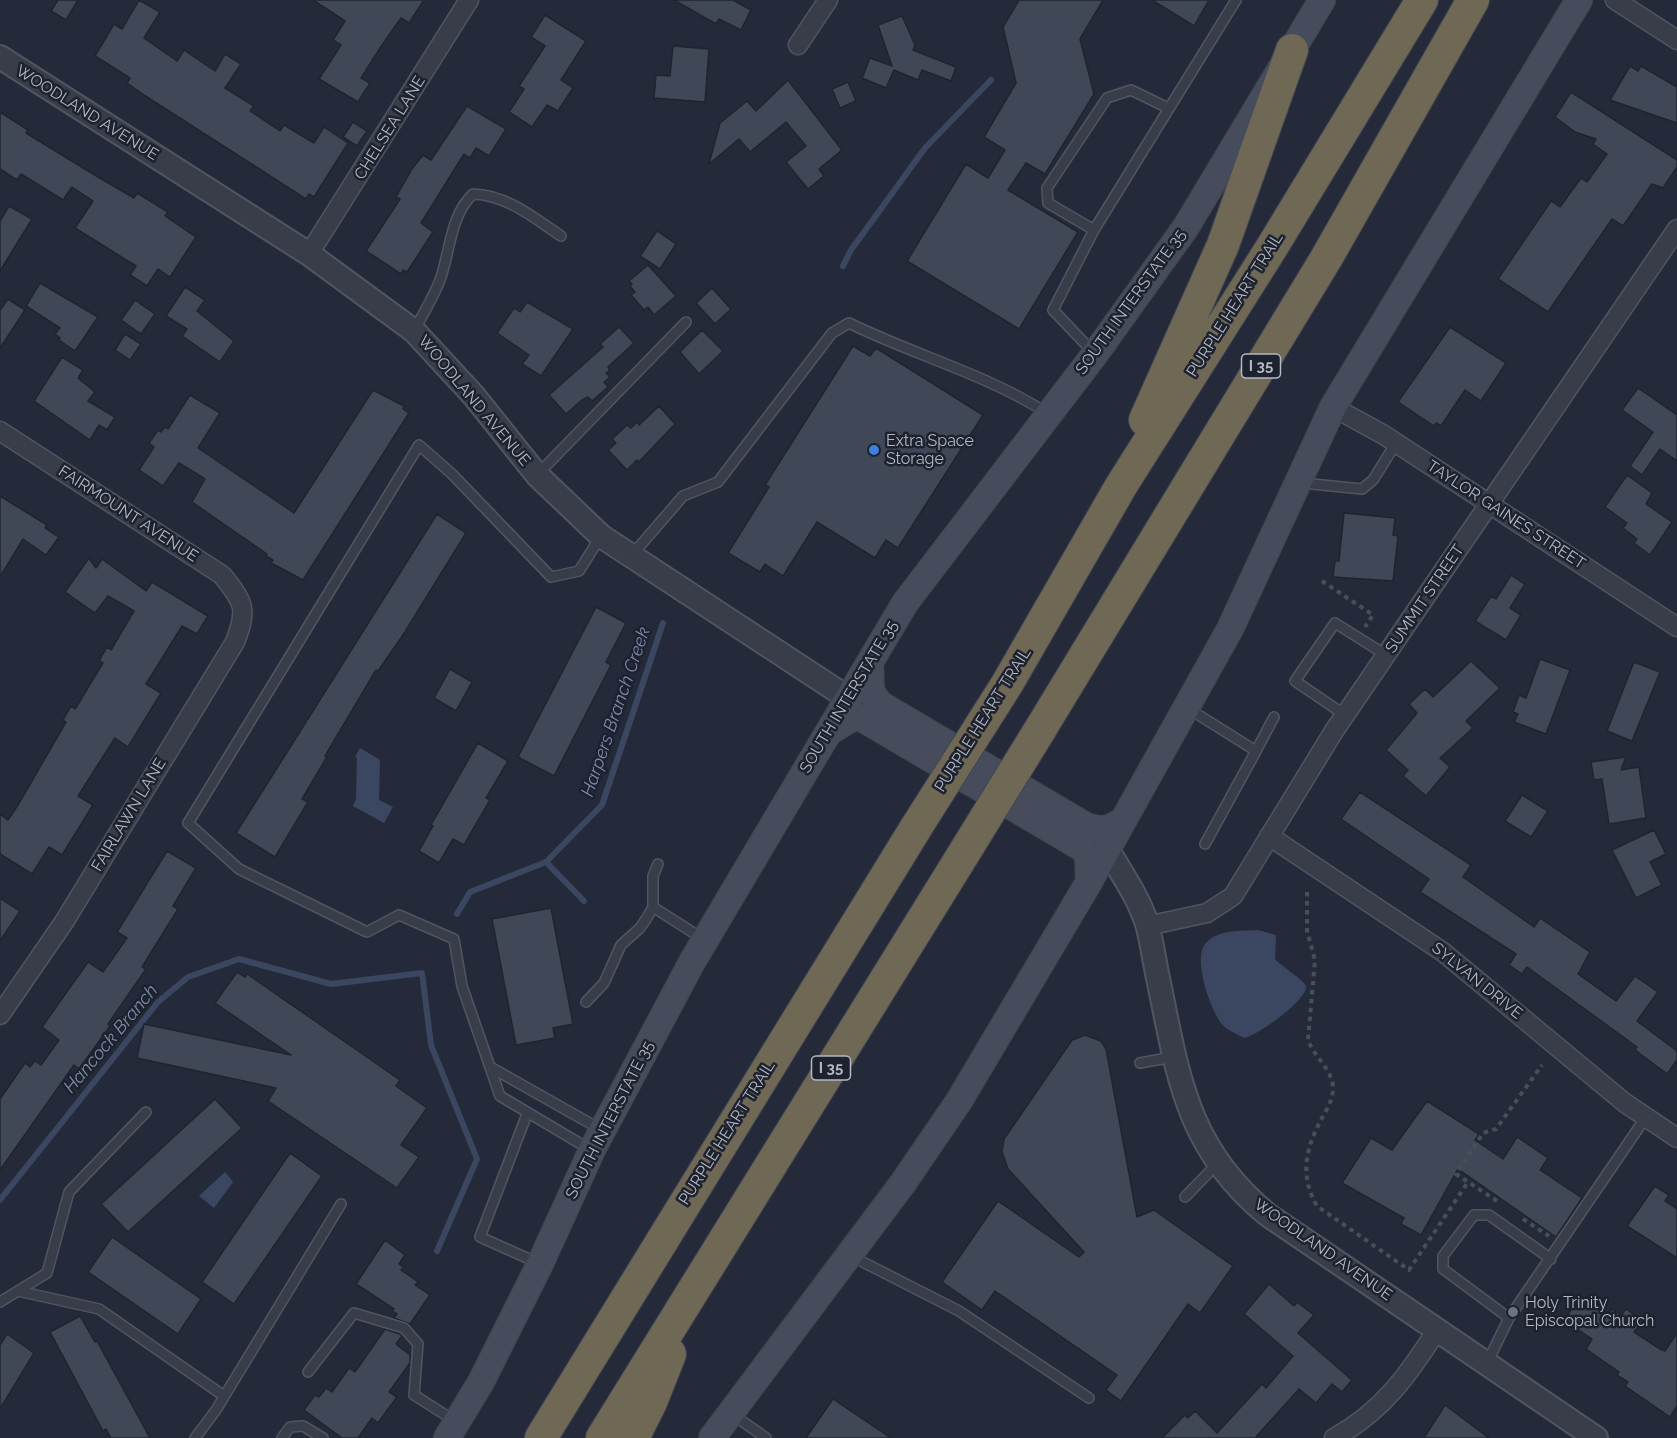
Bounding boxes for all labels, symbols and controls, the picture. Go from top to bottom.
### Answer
street label: WOODLAND AVENUE [12,61,162,165]
street label: CHELSEA LANE [350,73,430,183]
street label: SOUTH INTERSTATE 35 [1072,226,1190,378]
street label: PURPLE HEART TRAIL [1183,229,1287,381]
street label: WOODLAND AVENUE [414,332,534,470]
road number: I 35 [1242,354,1280,378]
place label: Extra Space Storage [886,431,974,469]
marker: Extra Space Storage [867,443,881,457]
street label: TAYLOR GAINES STREET [1423,457,1589,573]
street label: FAIRMOUNT AVENUE [55,462,201,566]
street label: SUMMIT STREET [1382,541,1468,657]
street label: SOUTH INTERSTATE 35 [796,617,902,777]
water label: Harpers Branch Creek [577,624,655,800]
street label: PURPLE HEART TRAIL [931,644,1035,796]
street label: FAIRLAWN LANE [88,755,170,875]
street label: SYLVAN DRIVE [1428,939,1526,1023]
water label: Hancock Branch [59,980,163,1098]
street label: SOUTH INTERSTATE 35 [562,1038,658,1202]
road number: I 35 [812,1056,850,1080]
street label: PURPLE HEART TRAIL [675,1057,779,1209]
street label: WOODLAND AVENUE [1250,1195,1396,1305]
place label: Holy Trinity Episcopal Church [1525,1293,1654,1331]
marker: Holy Trinity Episcopal Church [1506,1305,1520,1319]

